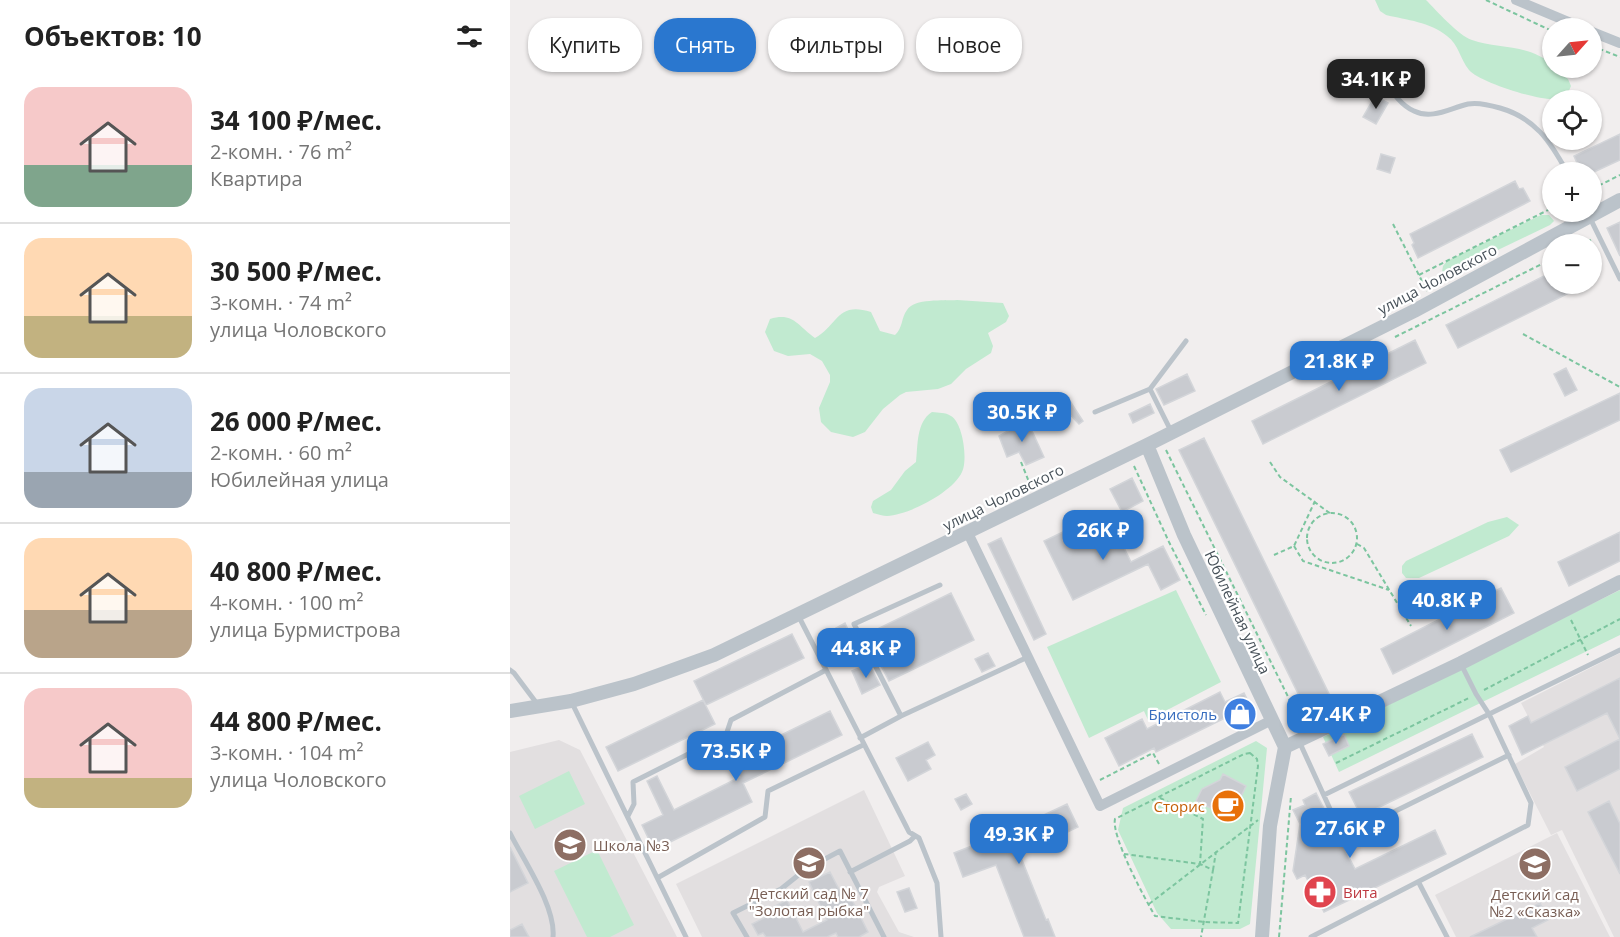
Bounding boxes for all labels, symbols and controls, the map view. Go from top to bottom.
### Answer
text: Объектов: 10 [24,18,202,54]
chip: Купить [528,18,642,72]
chip: Снять [654,18,756,72]
chip: Фильтры [768,18,904,72]
chip: Новое [916,18,1022,72]
north arrow [1542,18,1602,78]
map controls [1542,18,1602,294]
icon: filters [453,20,486,53]
pin: 34.1K ₽ [1321,59,1431,110]
text: 34.1K ₽ [1341,65,1411,92]
button: locate [1542,90,1602,150]
text: 34 100 ₽/мес. [210,102,382,138]
icon: home [72,111,144,183]
text: 2-комн. · 76 m² [210,138,352,165]
button: + [1542,162,1602,222]
text: Квартира [210,165,303,192]
button: − [1542,234,1602,294]
street label: улица Чоловского [1374,239,1500,319]
text: 30 500 ₽/мес. [210,253,382,289]
icon: home [72,262,144,334]
text: 3-комн. · 74 m² [210,289,352,316]
text: улица Чоловского [210,316,386,343]
pin: 21.8K ₽ [1284,341,1394,392]
text: 21.8K ₽ [1304,347,1374,374]
pin: 30.5K ₽ [967,392,1077,443]
text: 30.5K ₽ [987,398,1057,425]
text: 26 000 ₽/мес. [210,403,382,439]
icon: home [72,412,144,484]
text: 2-комн. · 60 m² [210,439,352,466]
street label: улица Чоловского [939,459,1067,535]
text: Юбилейная улица [210,466,389,493]
pin: 26K ₽ [1061,510,1145,561]
text: 26K ₽ [1077,516,1130,543]
street label: Юбилейная улица [1201,547,1275,677]
text: 40 800 ₽/мес. [210,553,382,589]
icon: home [72,562,144,634]
pin: 40.8K ₽ [1392,580,1502,631]
text: 40.8K ₽ [1412,586,1482,613]
text: 4-комн. · 100 m² [210,589,363,616]
text: улица Бурмистрова [210,616,401,643]
pin: 44.8K ₽ [811,628,921,679]
text: 44.8K ₽ [831,634,901,661]
pin: 27.4K ₽ [1281,694,1391,745]
shop icon: Бристоль [1222,696,1258,732]
text: 27.4K ₽ [1301,700,1371,727]
text: 44 800 ₽/мес. [210,703,382,739]
place label: Бристоль [1148,704,1217,724]
icon: home [72,712,144,784]
pin: 73.5K ₽ [681,731,791,782]
text: 73.5K ₽ [701,737,771,764]
text: 3-комн. · 104 m² [210,739,363,766]
text: улица Чоловского [210,766,386,793]
cafe icon: Сторис [1210,788,1246,824]
place label: Сторис [1154,796,1205,816]
pin: 27.6K ₽ [1295,808,1405,859]
pin: 49.3K ₽ [964,814,1074,865]
text: 27.6K ₽ [1315,814,1385,841]
text: 49.3K ₽ [984,820,1054,847]
school or university icon: Школа №3 [552,827,588,863]
place label: Школа №3 [593,835,670,855]
school or university icon: Детский сад № 7 "Золотая рыбка" [791,845,827,881]
school or university icon: Детский сад №2 «Сказка» [1517,846,1553,882]
pharmacy icon: Вита [1302,874,1338,910]
place label: Вита [1343,882,1378,902]
place label: Детский сад № 7 "Золотая рыбка" [749,883,869,920]
place label: Детский сад №2 «Сказка» [1489,884,1581,921]

